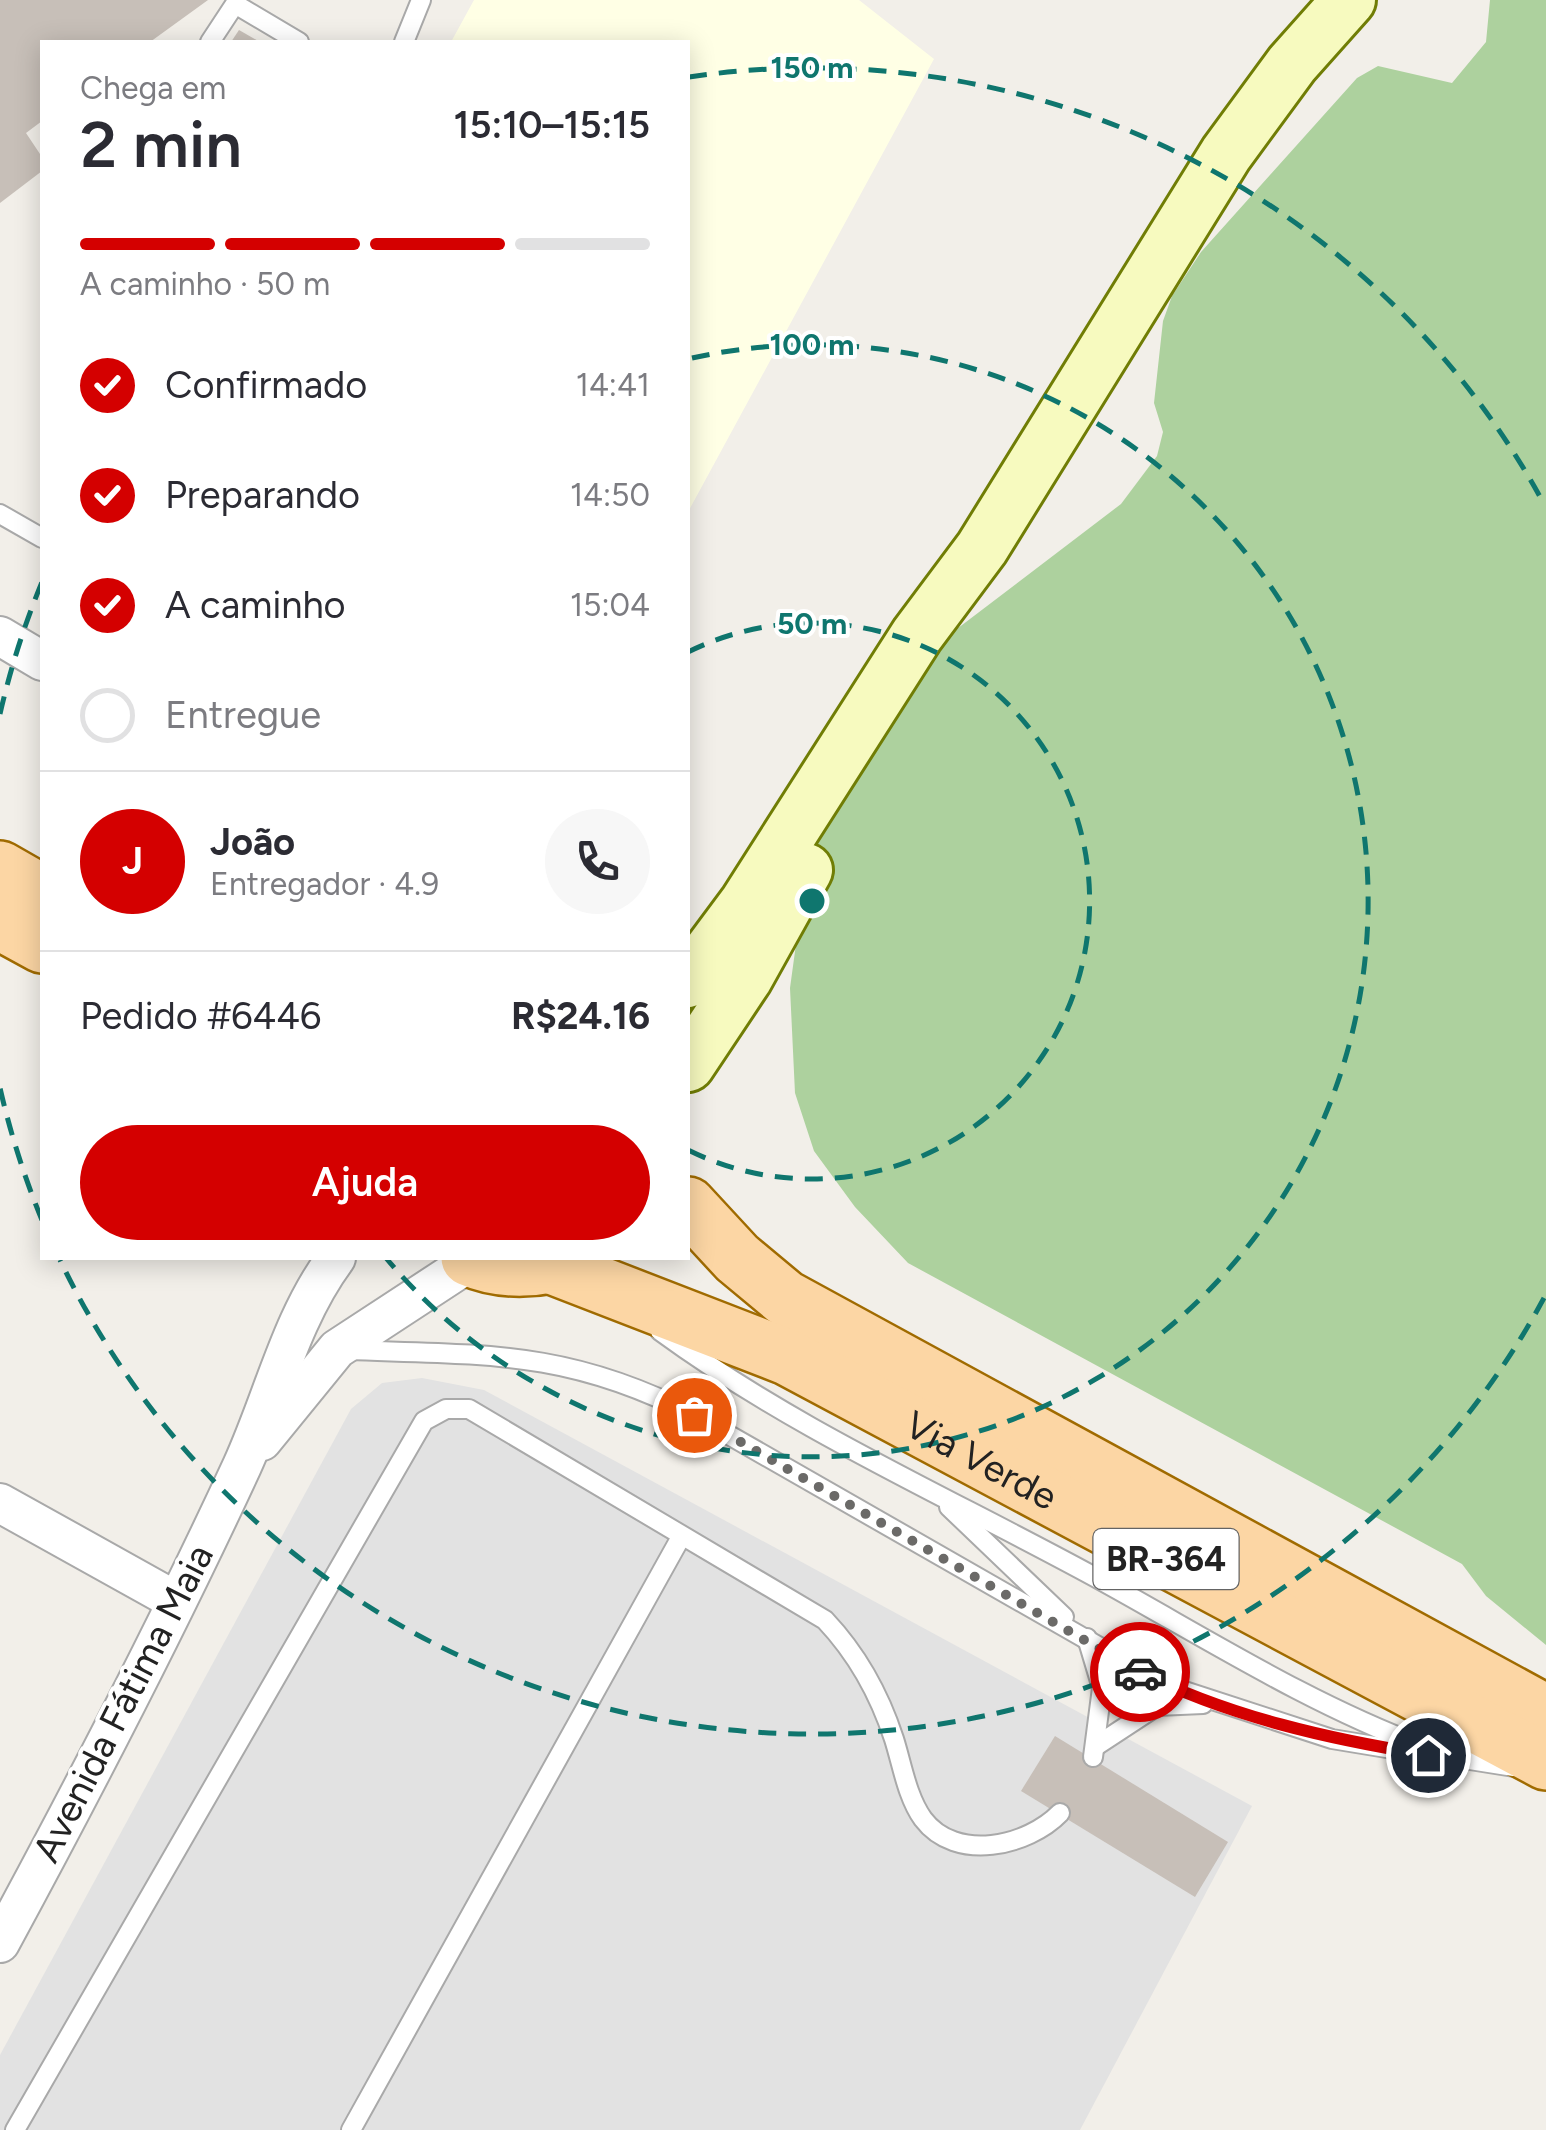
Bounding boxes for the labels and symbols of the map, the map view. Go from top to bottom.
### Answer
text: 150 m [771,49,853,86]
text: 100 m [770,326,854,363]
text: 50 m [777,605,847,642]
centre of rings [794,883,830,919]
pin [652,1373,737,1458]
street label: Via Verde [897,1401,1065,1520]
road number: BR-364 [1094,1529,1238,1589]
street label: Avenida Fátima Maia [23,1537,223,1869]
courier [1090,1622,1190,1722]
pin [1386,1713,1471,1798]

